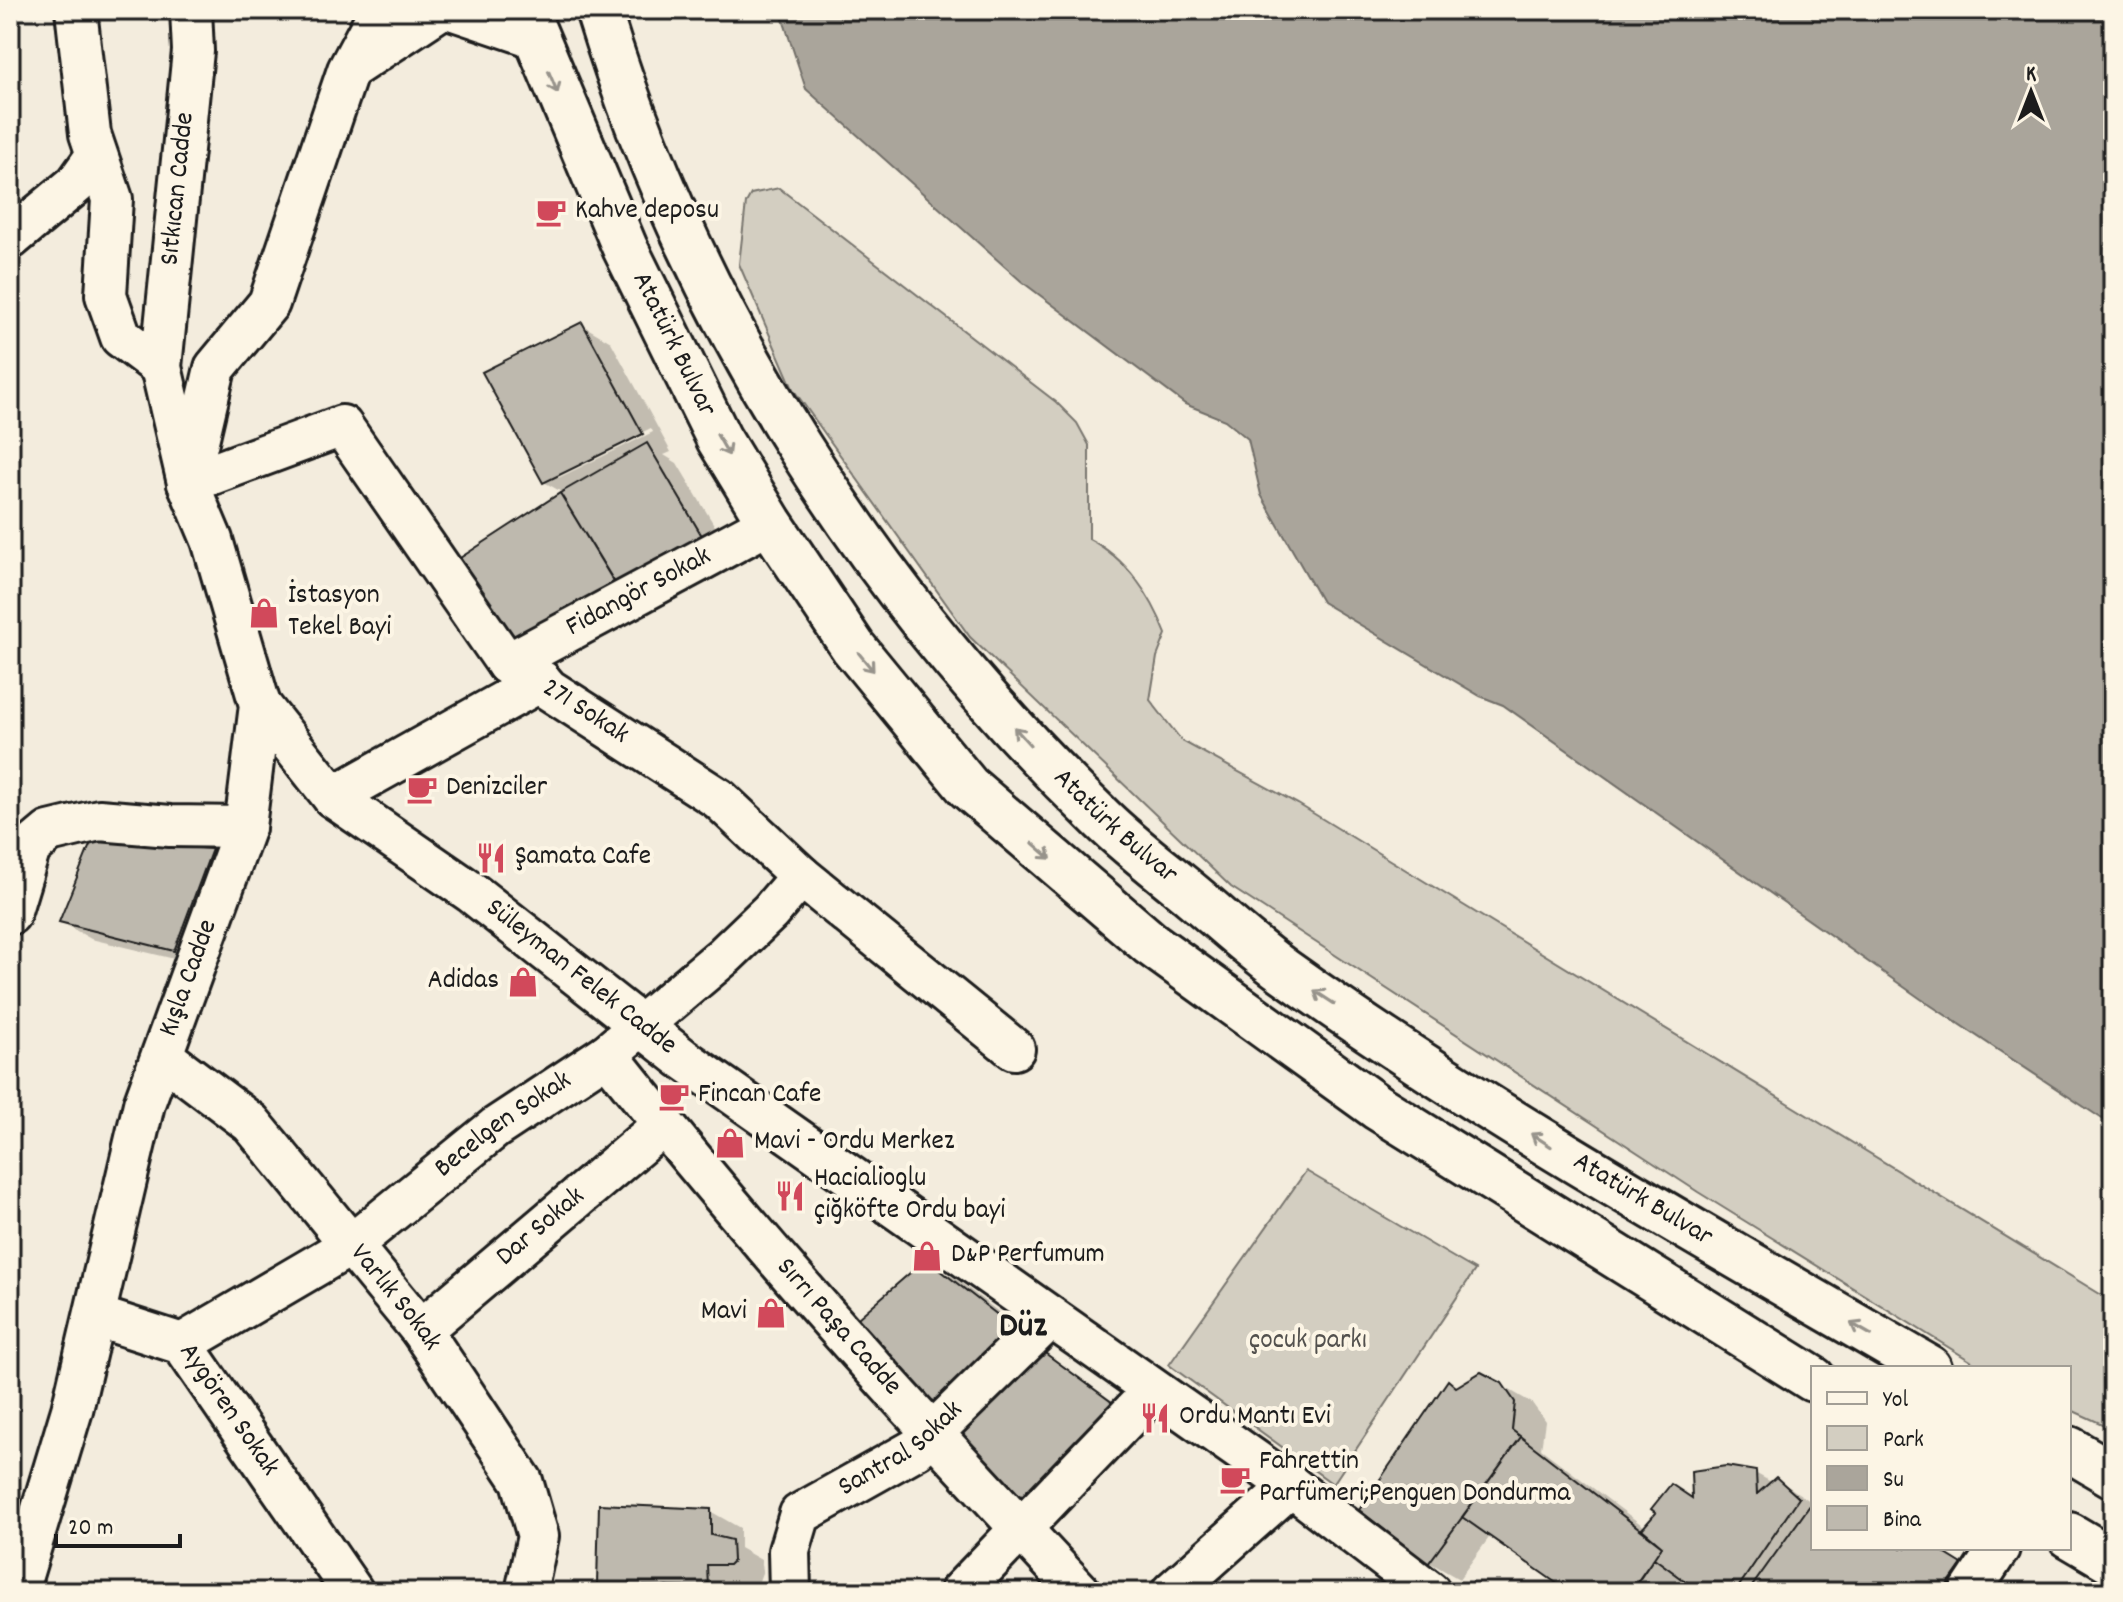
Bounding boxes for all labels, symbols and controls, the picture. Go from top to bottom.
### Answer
north arrow [1991,52,2071,132]
text: K [2026,60,2036,91]
one-way arrow [547,70,562,94]
street label: Sıtkıcan Cadde [151,110,207,267]
place label: Kahve deposu [575,192,719,232]
cafe icon: Kahve deposu [534,195,568,229]
street label: Atatürk Bulvar [620,266,725,424]
one-way arrow [716,432,731,456]
street label: Fidangör Sokak [560,538,719,648]
place label: İstasyon Tekel Bayi [288,577,391,649]
shop icon: İstasyon Tekel Bayi [247,596,281,630]
one-way arrow [857,651,874,672]
street label: 271 Sokak [533,670,636,755]
one-way arrow [1014,726,1032,746]
street label: Atatürk Bulvar [1043,760,1186,895]
place label: Denizciler [446,769,548,809]
cafe icon: Denizciler [405,772,439,806]
place label: Şamata Cafe [515,838,651,878]
restaurant icon: Şamata Cafe [474,841,508,875]
one-way arrow [1032,842,1052,860]
street label: Süleyman Felek Cadde [476,890,685,1066]
street label: Kışla Cadde [150,914,229,1043]
place label: Adidas [427,962,499,1002]
shop icon: Adidas [506,965,540,999]
one-way arrow [1313,989,1335,1005]
street label: Becelgen Sokak [427,1062,580,1189]
place label: Fincan Cafe [698,1076,821,1116]
cafe icon: Fincan Cafe [657,1079,691,1113]
place label: Mavi - Ordu Merkez [754,1123,955,1163]
shop icon: Mavi - Ordu Merkez [713,1126,747,1160]
one-way arrow [1530,1132,1552,1149]
street label: Atatürk Bulvar [1564,1143,1720,1258]
place label: Hacialioglu çiğköfte Ordu bayi [814,1160,1005,1232]
street label: Dar Sokak [488,1179,595,1277]
restaurant icon: Hacialioglu çiğköfte Ordu bayi [773,1179,807,1213]
street label: Varlık Sokak [339,1236,450,1360]
place label: D&P Perfumum [951,1236,1105,1276]
shop icon: D&P Perfumum [910,1239,944,1273]
street label: Sırrı Paşa Cadde [765,1250,910,1406]
place label: Mavi [701,1293,747,1333]
shop icon: Mavi [754,1296,788,1330]
district label: Düz [999,1302,1047,1354]
one-way arrow [1850,1321,1873,1337]
park label: çocuk parkı [1249,1322,1367,1362]
street label: Aygören Sokak [167,1335,288,1485]
legend [1811,1366,2071,1550]
text: Yol [1883,1384,1908,1418]
street label: Santral Sokak [831,1392,973,1508]
place label: Ordu Mantı Evi [1179,1398,1331,1438]
restaurant icon: Ordu Mantı Evi [1138,1401,1172,1435]
text: Park [1883,1424,1924,1458]
place label: Fahrettin Parfümeri;Penguen Dondurma [1259,1443,1571,1515]
cafe icon: Fahrettin Parfümeri;Penguen Dondurma [1218,1462,1252,1496]
text: Su [1883,1464,1904,1498]
scale bar [56,1498,180,1548]
text: Bina [1883,1504,1922,1538]
text: 20 m [68,1512,114,1546]

